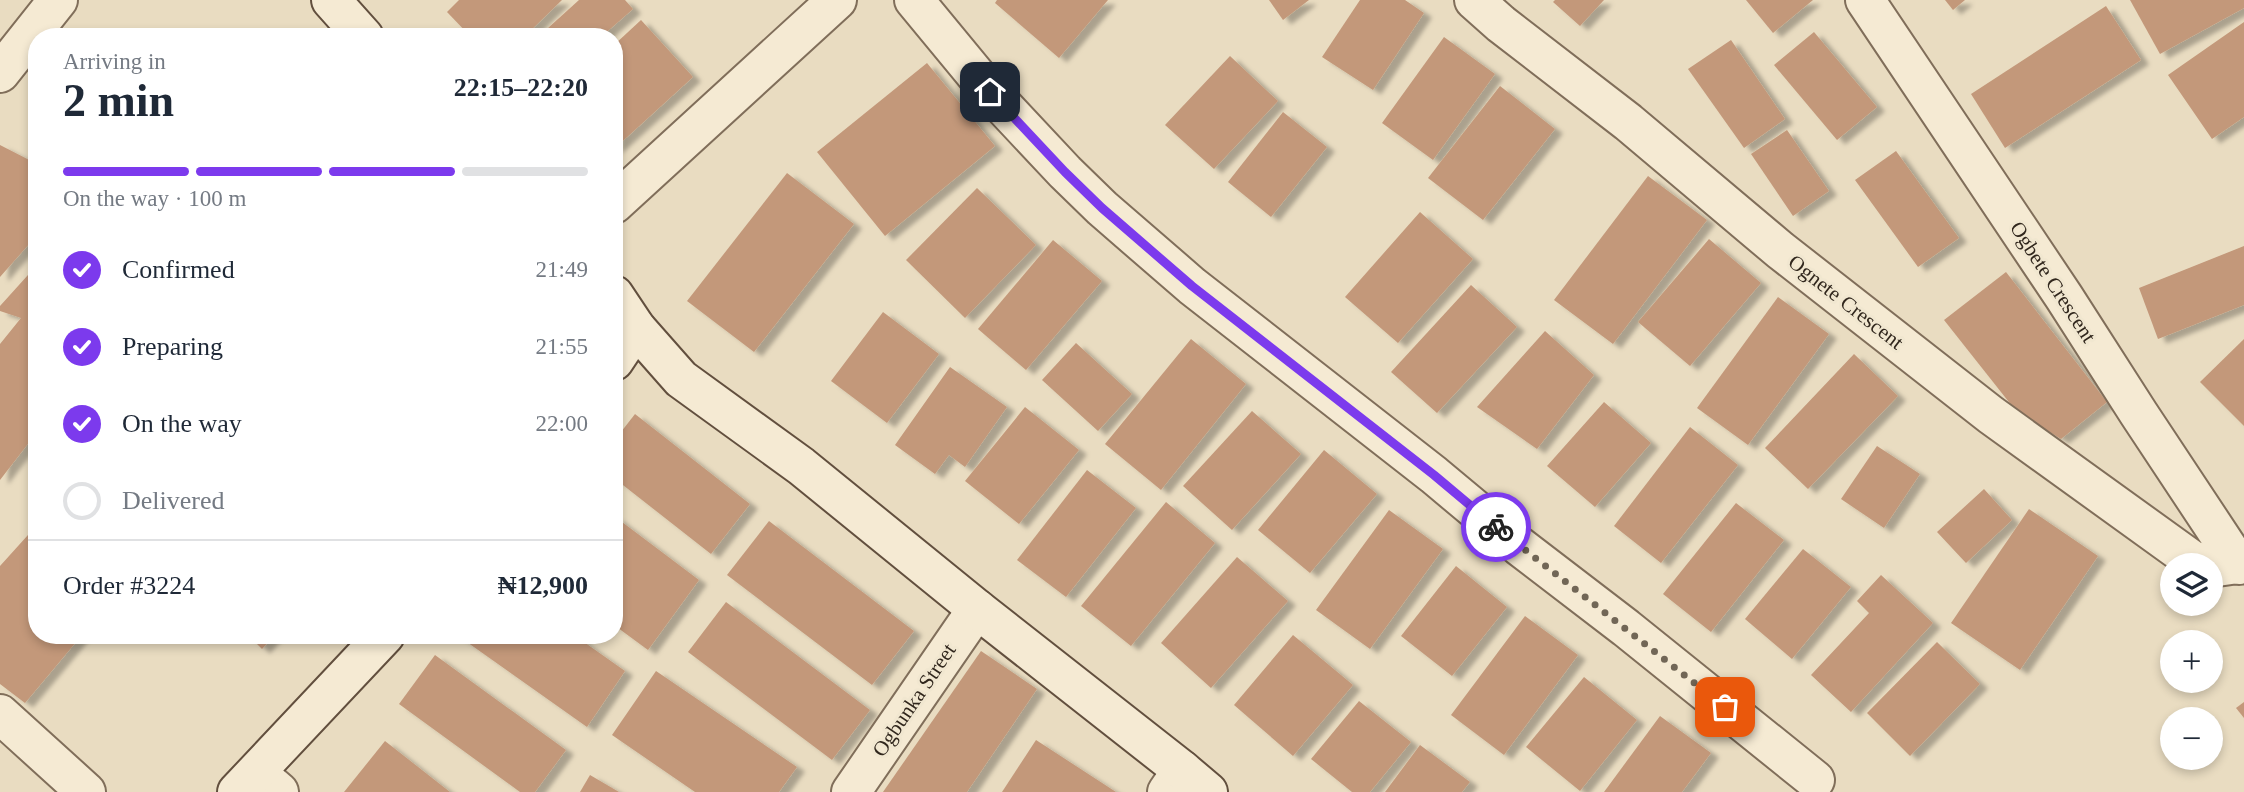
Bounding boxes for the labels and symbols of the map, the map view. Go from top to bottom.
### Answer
pin [960,62,1020,122]
street label: Ogbete Crescent [2005,217,2101,347]
street label: Ognete Crescent [1784,250,1908,354]
courier [1461,492,1531,562]
street label: Ogbunka Street [867,639,961,761]
pin [1695,677,1755,737]

